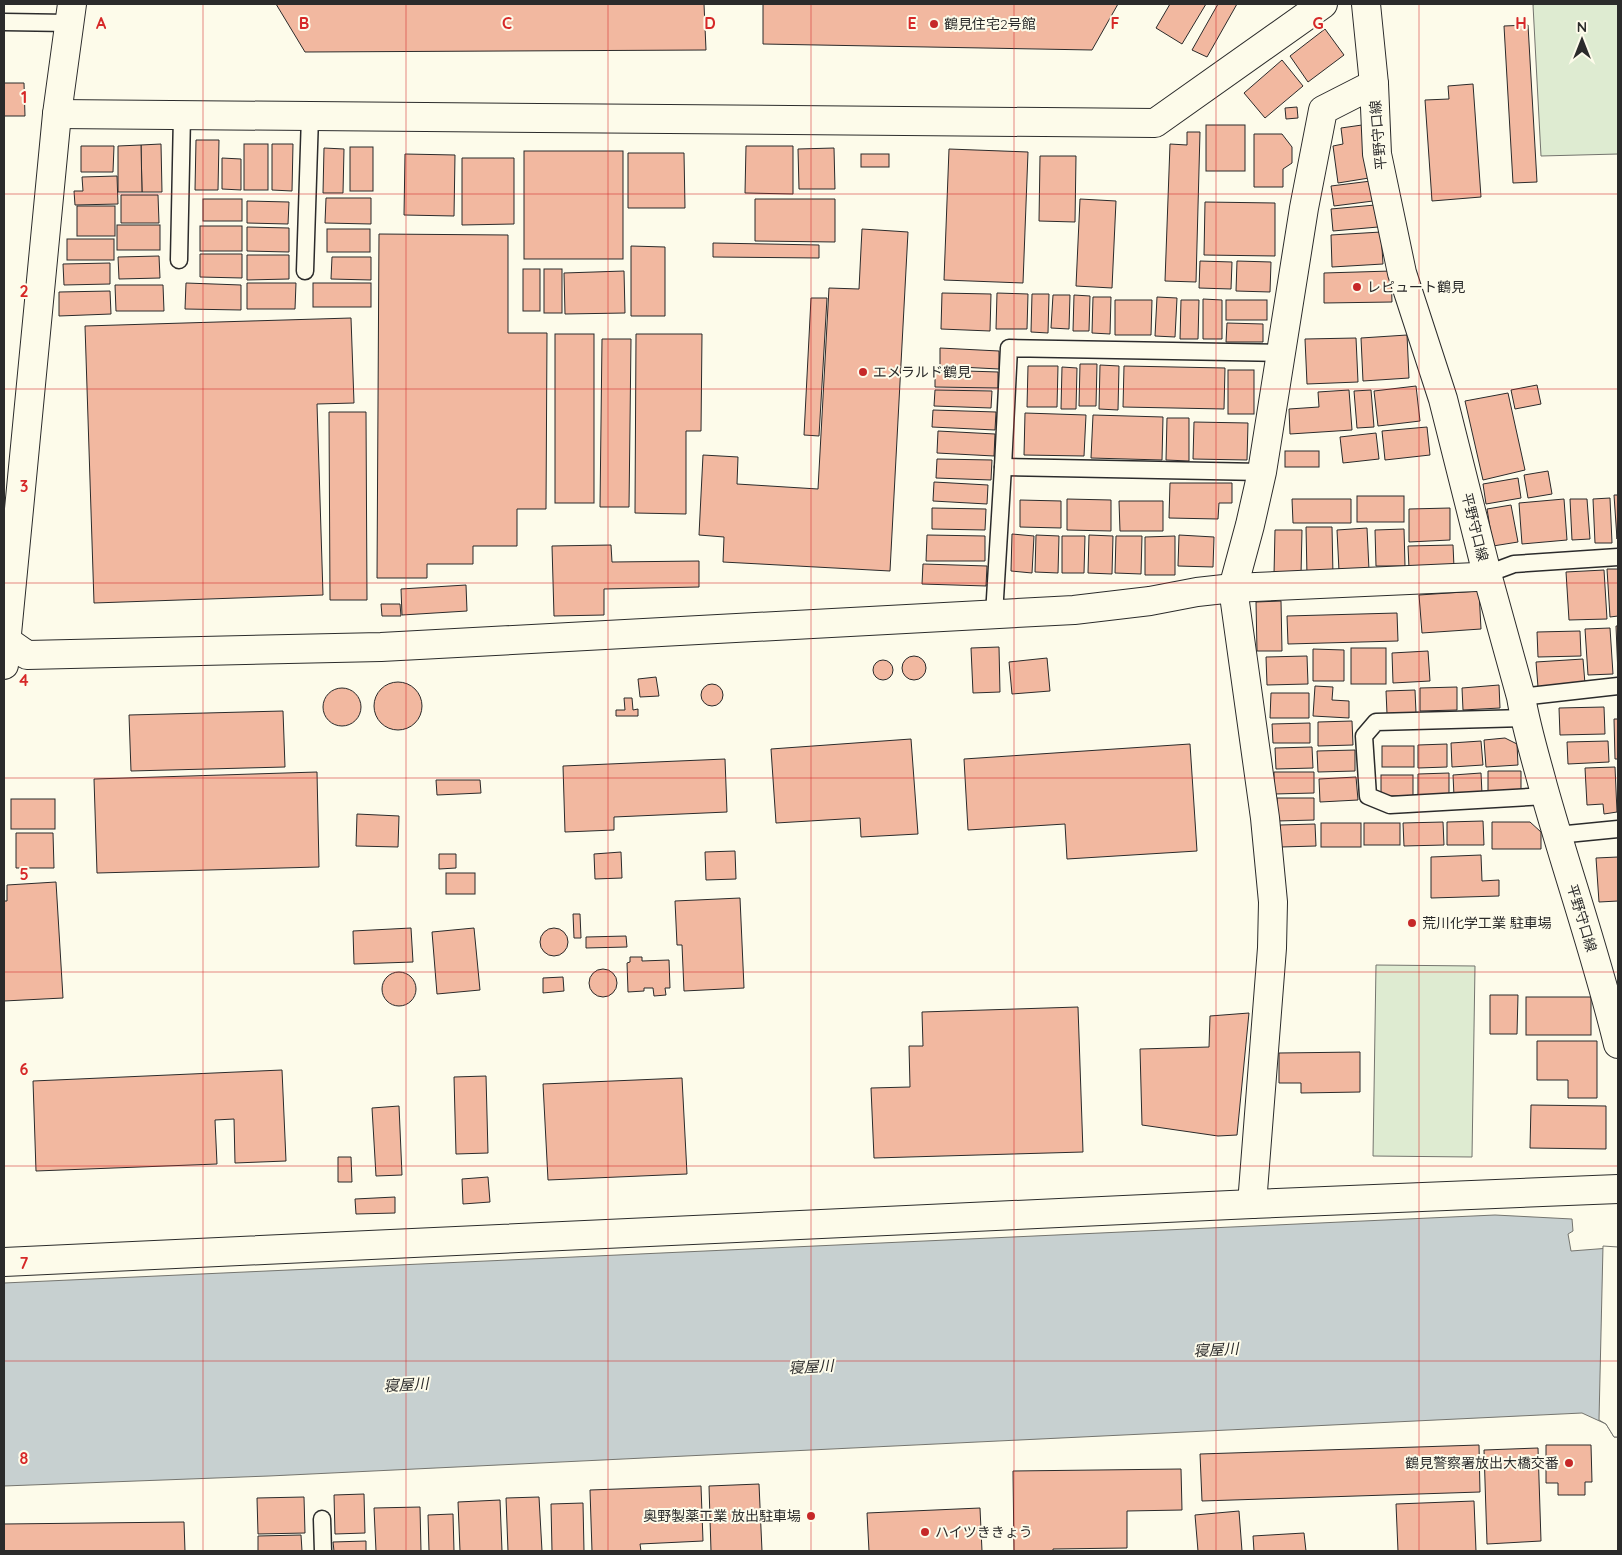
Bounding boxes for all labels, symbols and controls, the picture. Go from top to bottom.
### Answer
text: A [96,13,107,33]
text: B [299,13,309,33]
text: C [502,13,512,33]
text: D [704,13,716,33]
text: E [907,13,917,33]
text: F [1111,13,1120,33]
text: G [1312,13,1324,33]
text: H [1515,13,1527,33]
place label: 鶴見住宅2号館 [944,15,1036,33]
north arrow [1557,15,1607,65]
marker: 鶴見住宅2号館 [928,18,940,30]
text: N [1577,18,1587,36]
text: 1 [21,87,27,107]
street label: 平野守口線 [1366,99,1390,171]
place label: レピュート鶴見 [1367,278,1465,296]
text: 2 [19,281,29,301]
marker: レピュート鶴見 [1351,281,1363,293]
place label: エメラルド鶴見 [873,363,971,381]
marker: エメラルド鶴見 [857,366,869,378]
text: 3 [20,476,28,496]
street label: 平野守口線 [1458,491,1492,563]
text: 4 [19,670,29,690]
text: 5 [19,864,29,884]
street label: 平野守口線 [1563,882,1601,954]
place label: 荒川化学工業 駐車場 [1422,914,1552,932]
marker: 荒川化学工業 駐車場 [1406,917,1418,929]
text: 6 [20,1059,29,1079]
text: 7 [20,1253,29,1273]
water label: 寝屋川 [1193,1339,1241,1360]
water label: 寝屋川 [788,1356,836,1377]
water label: 寝屋川 [383,1374,431,1395]
text: 8 [20,1448,29,1468]
place label: 鶴見警察署放出大橋交番 [1405,1454,1559,1472]
marker: 鶴見警察署放出大橋交番 [1563,1457,1575,1469]
place label: 奥野製薬工業 放出駐車場 [643,1507,801,1525]
marker: 奥野製薬工業 放出駐車場 [805,1510,817,1522]
place label: ハイツききょう [935,1523,1033,1541]
marker: ハイツききょう [919,1526,931,1538]

